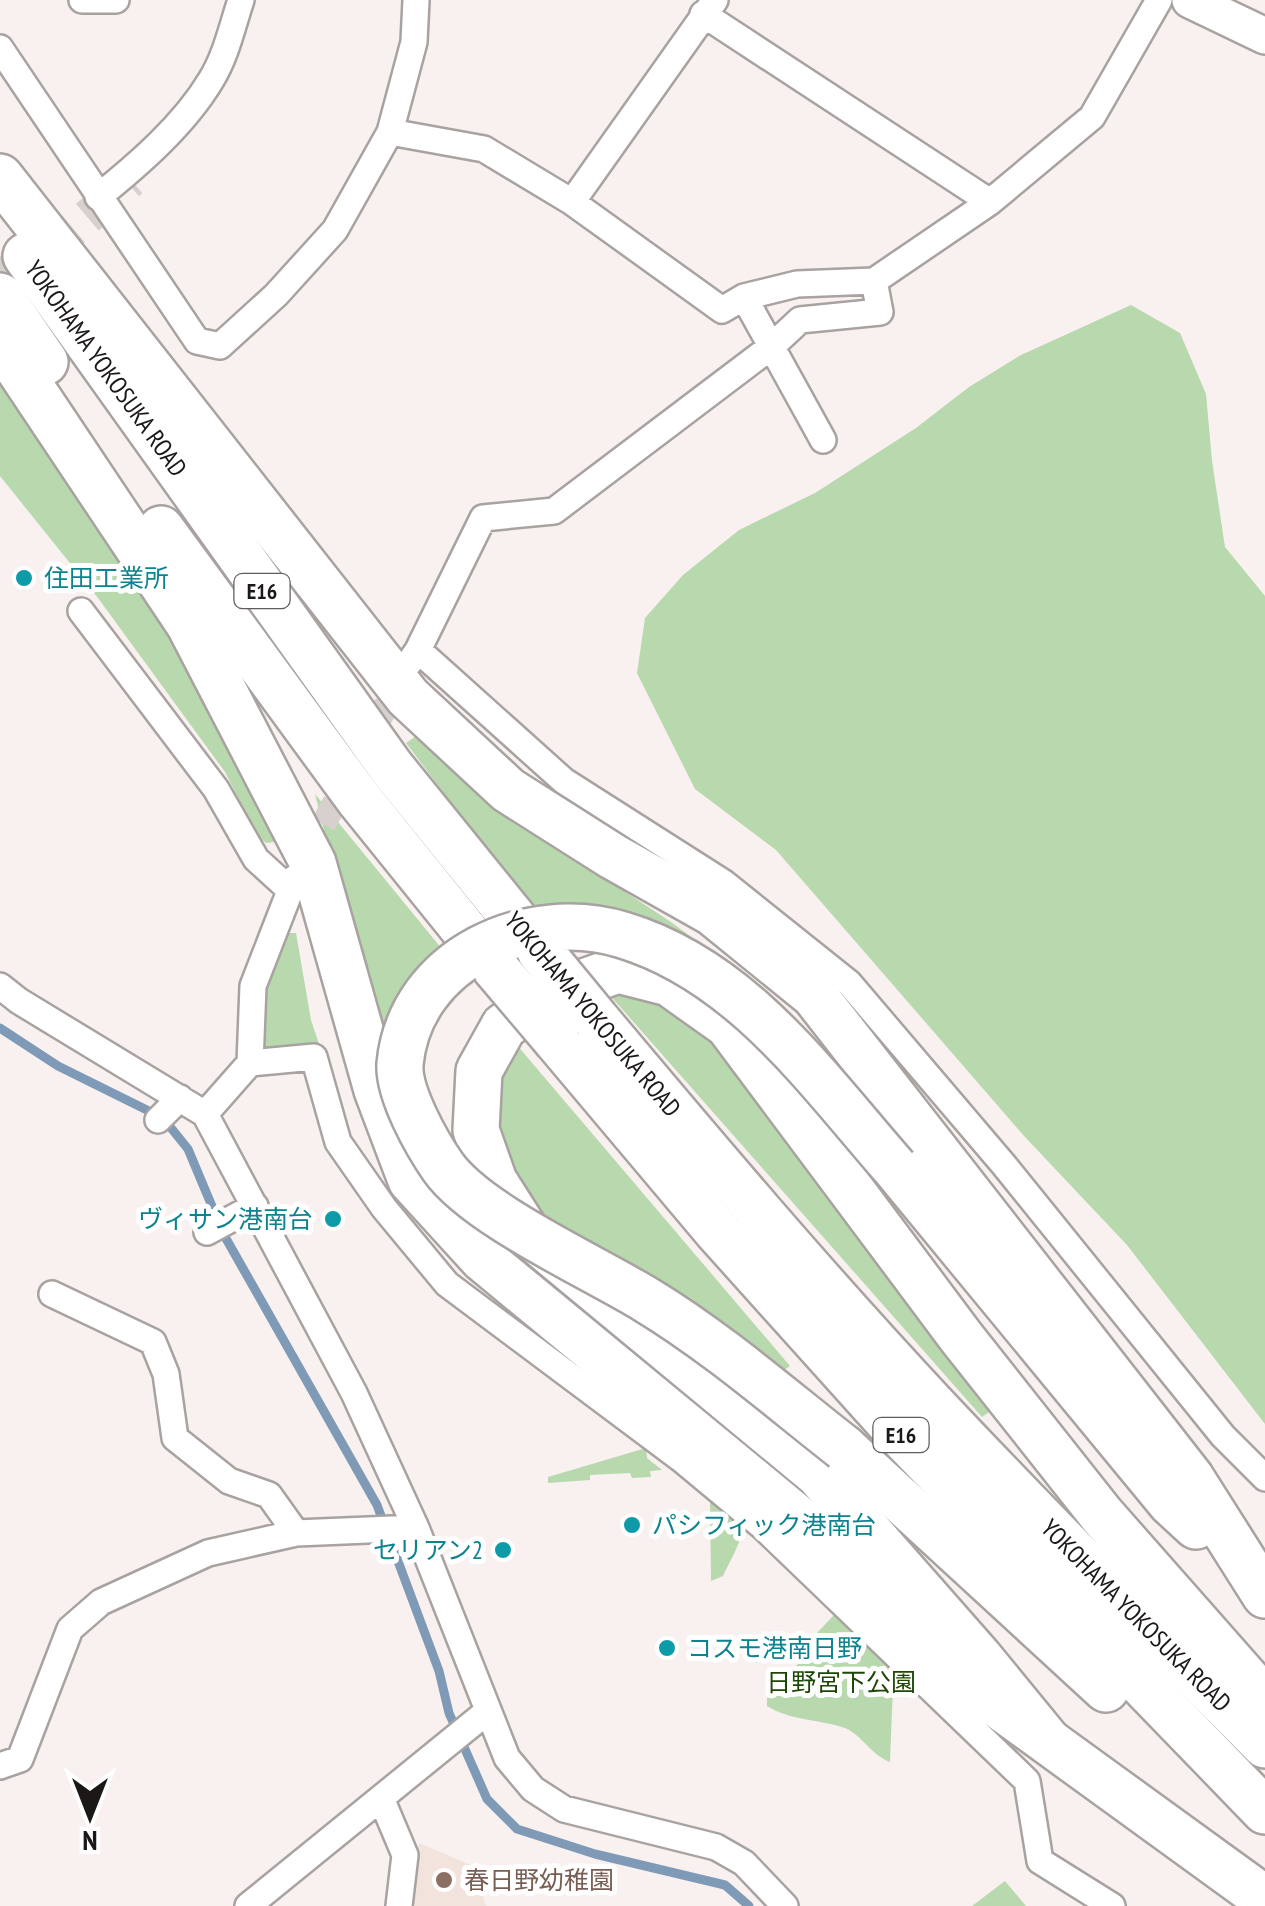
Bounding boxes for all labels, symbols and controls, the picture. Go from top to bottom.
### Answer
street label: YOKOHAMA YOKOSUKA ROAD [18,254,194,482]
place label: 住田工業所 [44,562,169,594]
marker: 住田工業所 [13,567,35,589]
road number: E16 [234,574,290,608]
street label: YOKOHAMA YOKOSUKA ROAD [498,905,688,1123]
place label: ヴィサン港南台 [138,1203,313,1235]
marker: ヴィサン港南台 [322,1208,344,1230]
road number: E16 [874,1418,928,1452]
place label: パシフィック港南台 [652,1509,877,1541]
street label: YOKOHAMA YOKOSUKA ROAD [1034,1512,1238,1718]
marker: パシフィック港南台 [621,1514,643,1536]
place label: セリアン2 [373,1534,483,1566]
marker: セリアン2 [492,1539,514,1561]
place label: コスモ港南日野 [687,1632,862,1664]
marker: コスモ港南日野 [656,1637,678,1659]
park label: 日野宮下公園 [766,1666,916,1698]
north arrow [40,1766,140,1866]
text: N [82,1823,98,1860]
place label: 春日野幼稚園 [464,1864,614,1896]
marker: 春日野幼稚園 [433,1869,455,1891]

